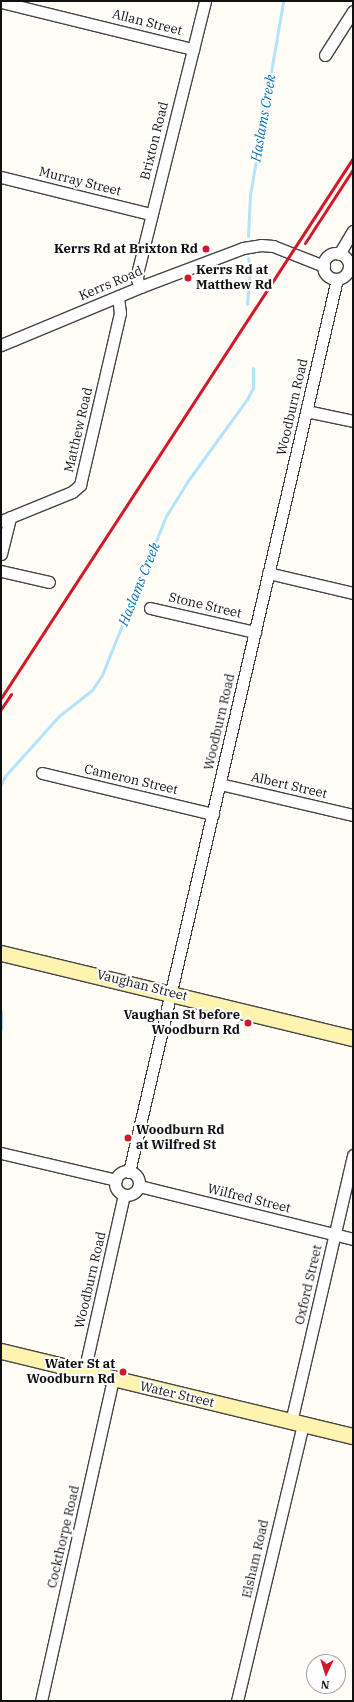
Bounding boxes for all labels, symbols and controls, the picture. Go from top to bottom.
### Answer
street label: Allan Street [110,7,184,39]
water label: Haslams Creek [247,73,279,163]
street label: Brixton Road [138,100,172,182]
street label: Murray Street [37,164,123,200]
place label: Kerrs Rd at Brixton Rd [54,241,198,257]
marker: Kerrs Rd at Brixton Rd [201,244,211,254]
place label: Kerrs Rd at Matthew Rd [196,263,272,294]
street label: Kerrs Road [77,264,145,304]
marker: Kerrs Rd at Matthew Rd [183,273,193,283]
street label: Woodburn Road [274,357,312,457]
street label: Matthew Road [62,386,96,474]
water label: Haslams Creek [115,540,163,628]
street label: Stone Street [167,590,243,622]
street label: Woodburn Road [201,672,239,772]
street label: Cameron Street [83,762,179,798]
street label: Albert Street [249,770,329,802]
street label: Vaughan Street [95,967,189,1005]
place label: Vaughan St before Woodburn Rd [123,1008,240,1039]
marker: Vaughan St before Woodburn Rd [243,1018,253,1028]
place label: Woodburn Rd at Wilfred St [136,1123,224,1154]
marker: Woodburn Rd at Wilfred St [123,1133,133,1143]
street label: Wilfred Street [206,1181,292,1217]
street label: Woodburn Road [72,1230,110,1330]
street label: Oxford Street [292,1244,326,1326]
place label: Water St at Woodburn Rd [27,1357,115,1388]
marker: Water St at Woodburn Rd [118,1367,128,1377]
street label: Water Street [138,1379,216,1411]
street label: Cockthorpe Road [45,1484,83,1590]
street label: Elsham Road [239,1518,273,1600]
north arrow [306,1654,346,1694]
text: N [320,1678,330,1692]

